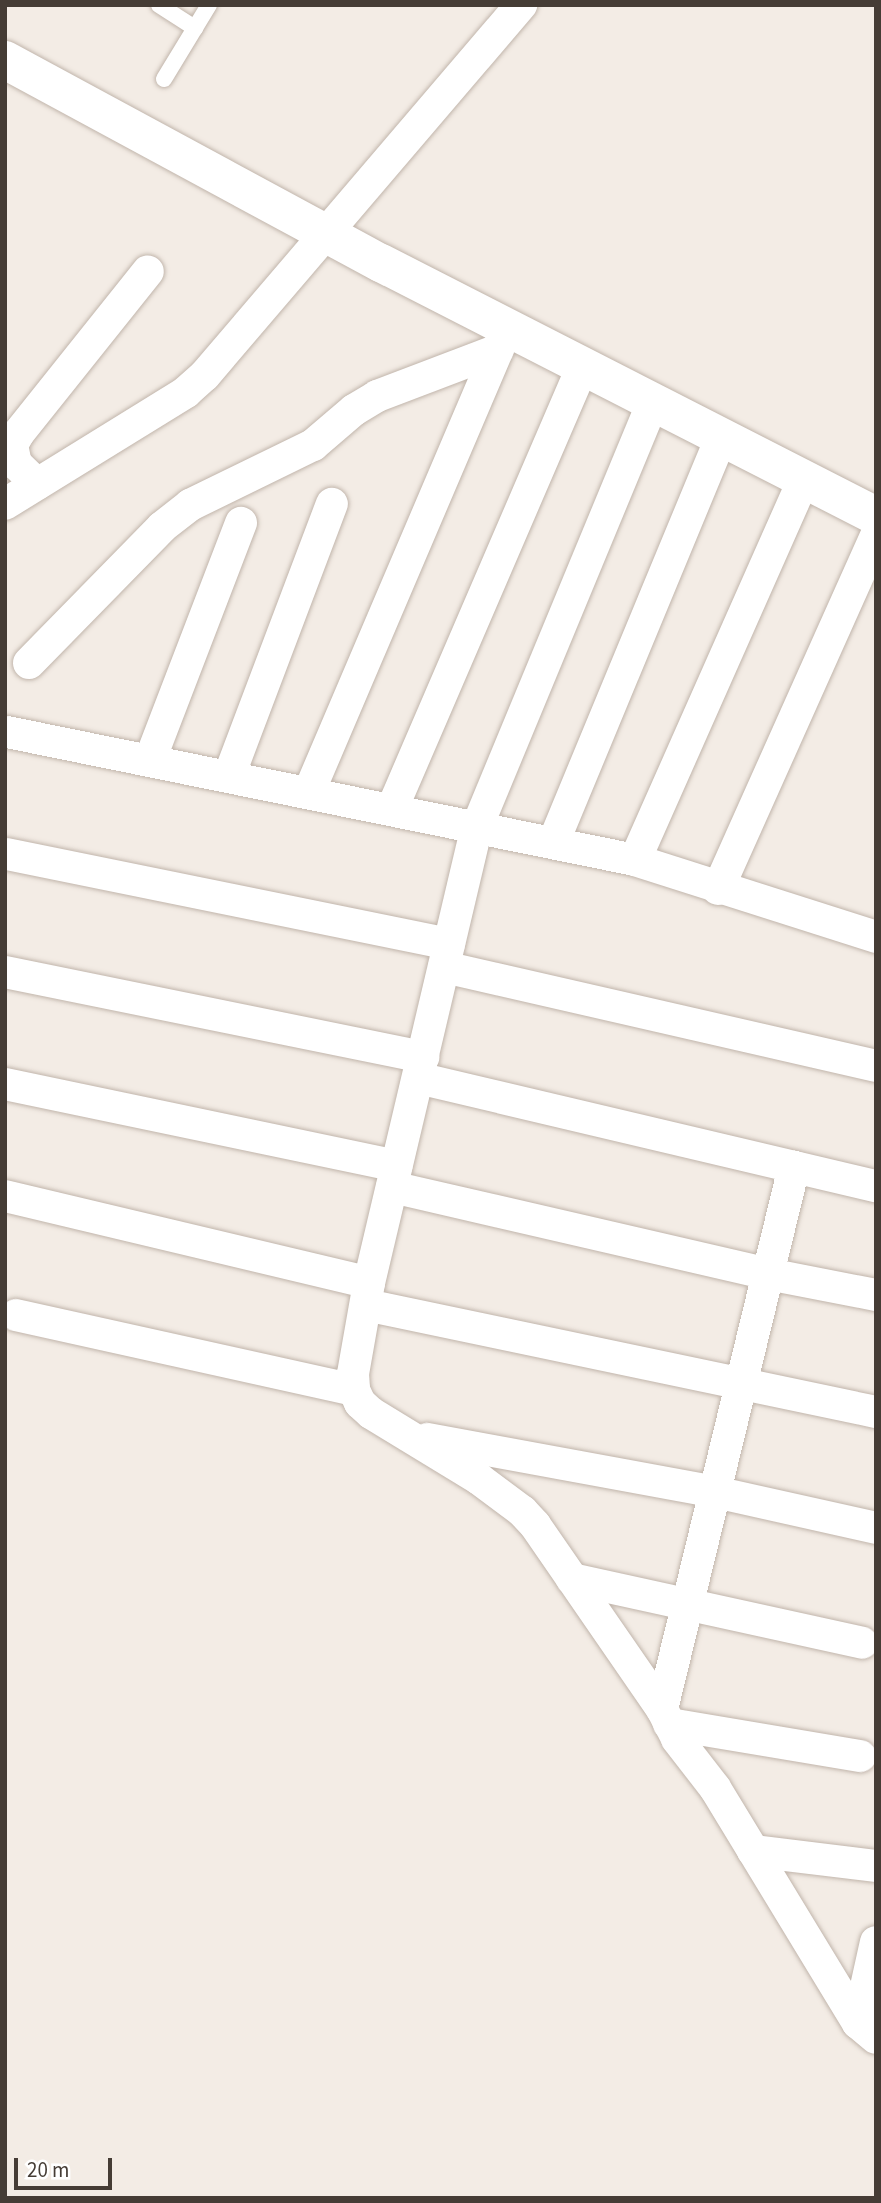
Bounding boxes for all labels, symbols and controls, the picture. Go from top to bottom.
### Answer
scale bar [18,2144,116,2188]
text: 20 m [27,2155,69,2185]

